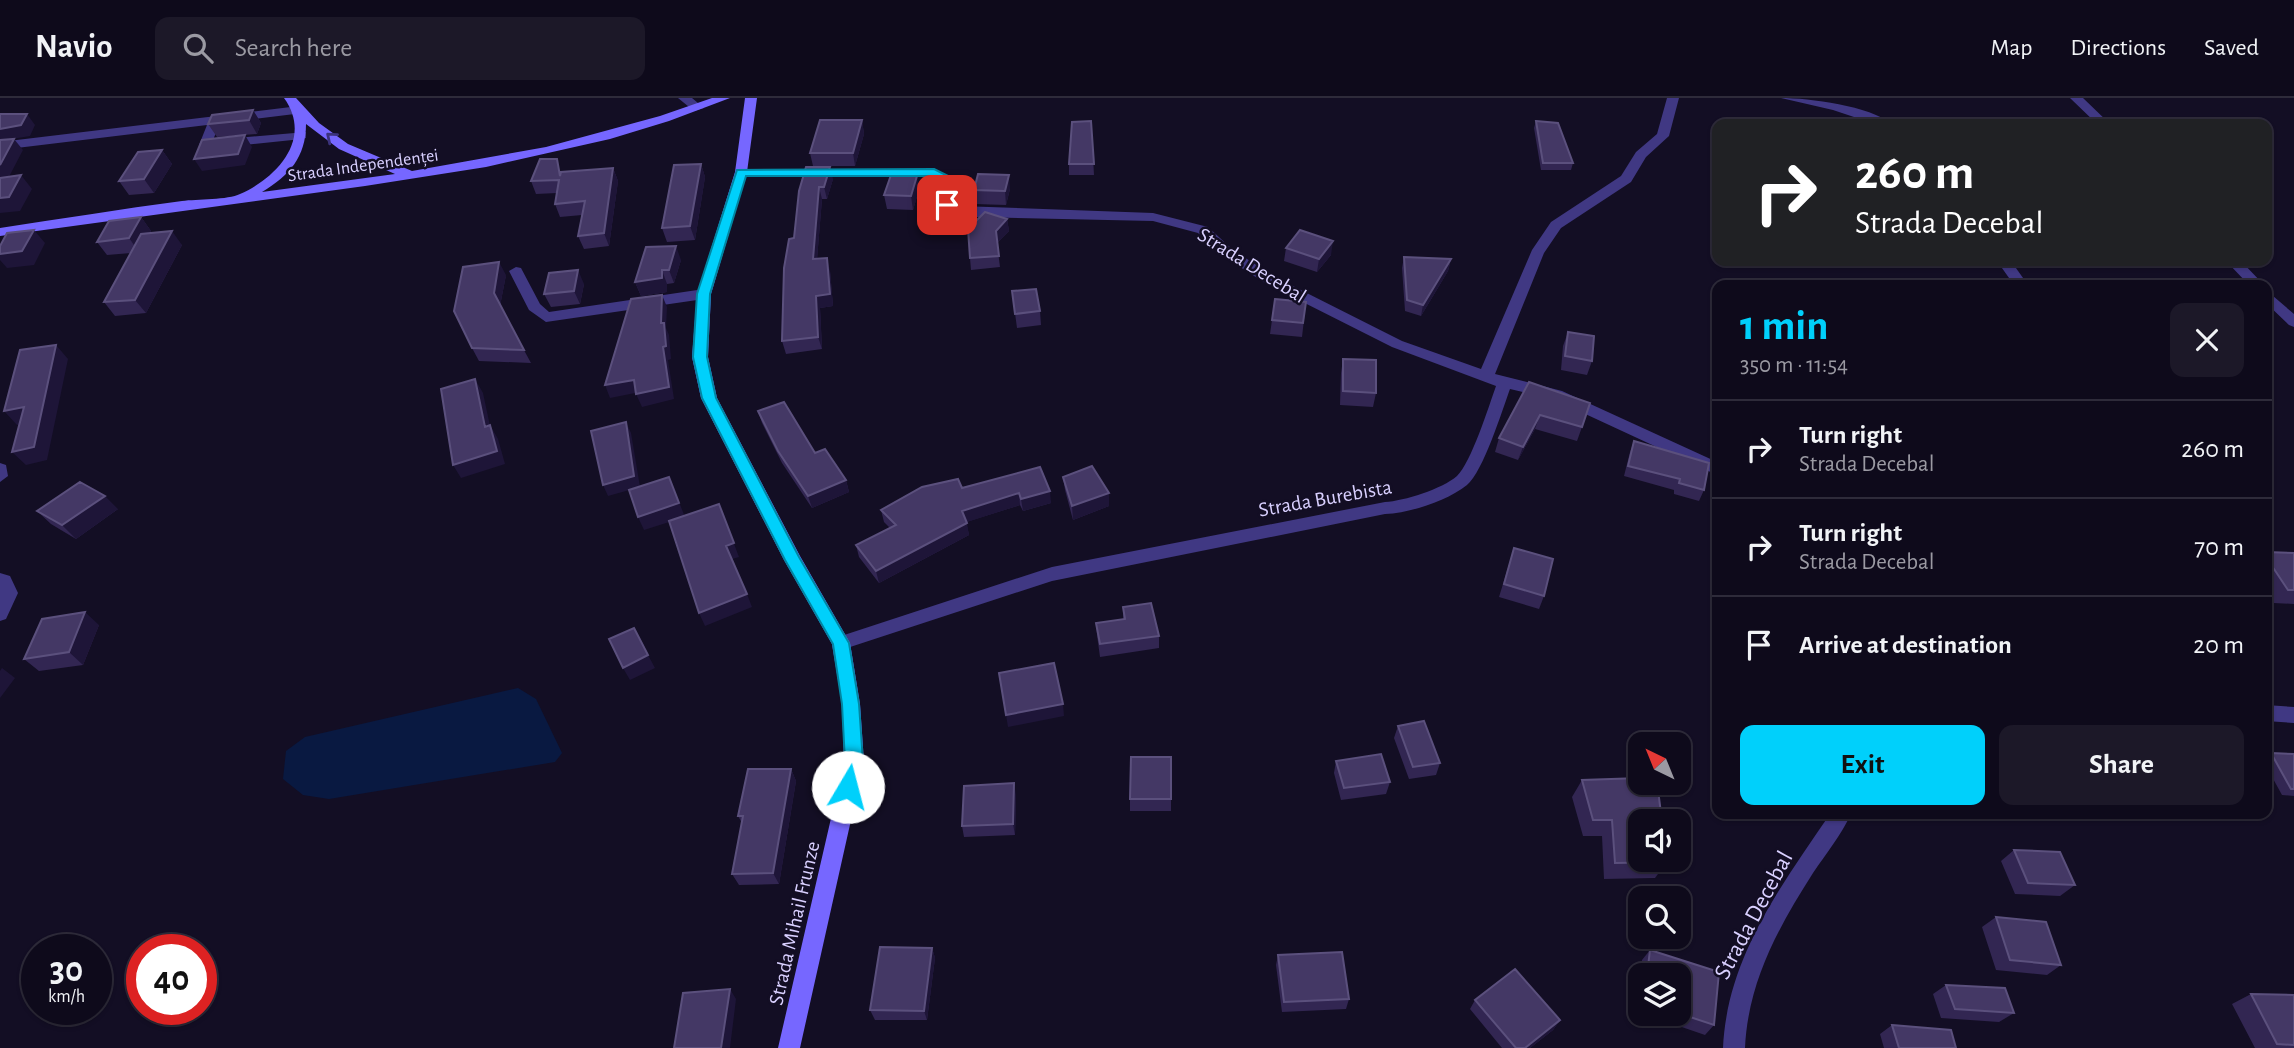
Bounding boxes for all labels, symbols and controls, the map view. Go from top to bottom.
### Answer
search box [155,17,645,80]
icon: search [179,29,217,67]
text: Navio [35,31,113,64]
text: Search here [235,35,352,61]
text: Map [1990,36,2032,60]
text: Directions [2070,36,2166,60]
text: Saved [2204,36,2259,60]
one-way arrow [326,133,339,145]
street label: Strada Independenței [287,146,440,186]
icon: right [1740,147,1831,238]
text: 260 m [1855,149,1974,198]
pin [917,175,977,235]
icon: arrive [928,186,966,224]
text: Strada Decebal [1855,207,2043,239]
street label: Strada Decebal [1194,224,1310,307]
button: close [2170,303,2244,377]
text: 1 min [1740,305,1829,347]
text: 350 m · 11:54 [1740,354,1848,377]
text: Turn right [1799,422,1902,448]
icon: right [1740,430,1778,468]
text: 260 m [2181,436,2244,462]
text: Strada Decebal [1799,453,1934,476]
street label: Strada Burebista [1257,476,1394,521]
text: Turn right [1799,520,1902,546]
icon: right [1740,528,1778,566]
text: 70 m [2194,534,2244,560]
text: Strada Decebal [1799,551,1934,574]
icon: arrive [1740,626,1778,664]
text: Arrive at destination [1799,632,2012,658]
text: 20 m [2193,632,2244,658]
button: Exit [1740,725,1985,805]
button: Share [1999,725,2244,805]
north arrow [1628,732,1690,794]
map controls [1628,732,1691,1026]
position arrow [811,750,885,824]
button: sound [1628,809,1691,872]
street label: Strada Mihail Frunze [765,839,824,1007]
street label: Strada Decebal [1710,847,1798,983]
button: search [1628,886,1691,949]
speed limit sign: 40 [126,934,217,1025]
text: 30 [50,953,83,988]
button: layers [1628,963,1691,1026]
text: km/h [48,988,85,1006]

